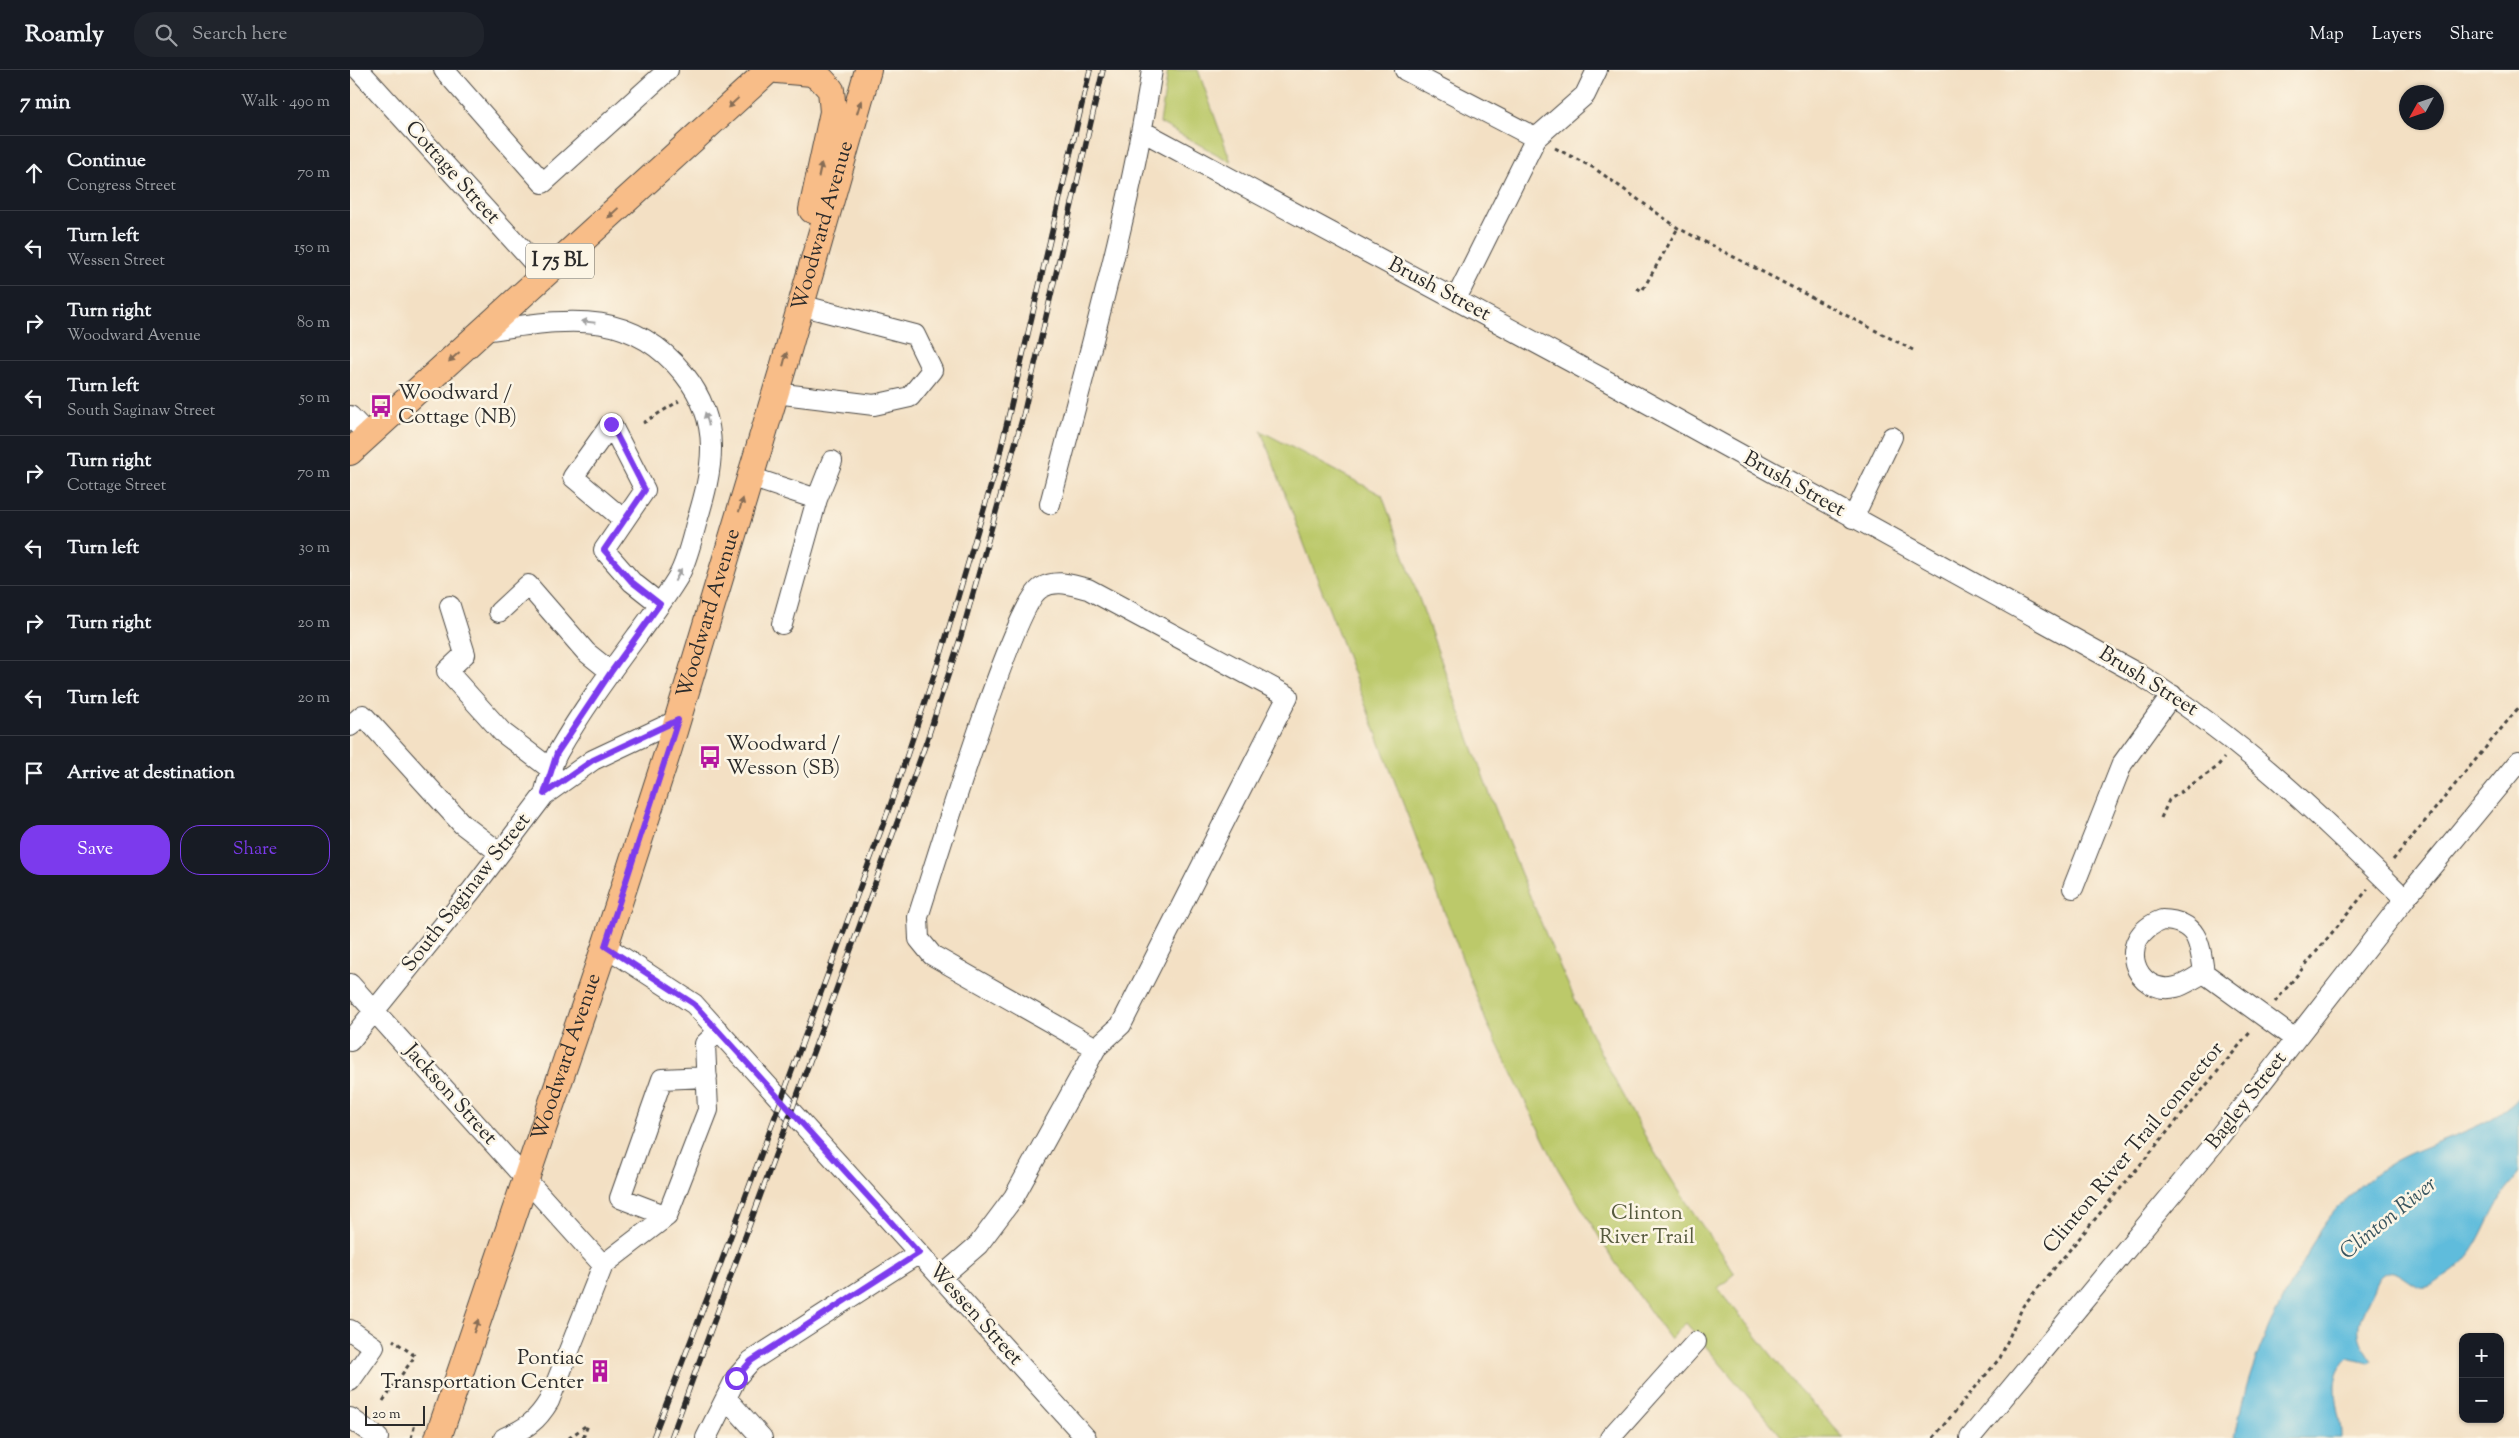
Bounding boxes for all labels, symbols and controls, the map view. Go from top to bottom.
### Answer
search box [134,12,484,57]
text: Roamly [25,18,104,52]
icon: search [152,21,180,49]
text: Search here [192,21,287,48]
text: Map [2309,22,2344,48]
text: Layers [2372,22,2422,48]
text: Share [2450,22,2494,48]
north arrow [2399,85,2444,130]
text: 7 min [20,88,71,118]
text: Walk · 490 m [241,91,330,114]
one-way arrow [727,97,739,109]
one-way arrow [855,99,863,114]
street label: Cottage Street [397,115,507,231]
street label: Woodward Avenue [785,138,862,315]
text: Continue [67,148,146,175]
icon: ahead [20,159,48,187]
text: 70 m [297,162,330,185]
one-way arrow [817,162,825,178]
text: Congress Street [67,175,176,198]
one-way arrow [608,207,620,219]
text: Turn left [67,223,139,250]
icon: left [20,234,48,262]
text: 150 m [294,237,330,260]
road number: I 75 BL [526,244,594,278]
text: Wessen Street [67,250,165,273]
street label: Brush Street [1382,250,1496,330]
text: Turn right [67,298,151,325]
icon: right [20,309,48,337]
text: 80 m [297,312,330,335]
one-way arrow [580,317,596,325]
text: Woodward Avenue [67,325,201,348]
one-way arrow [449,351,461,363]
one-way arrow [781,351,789,366]
text: Turn left [67,373,139,400]
place label: Woodward / Cottage (NB) [398,379,517,433]
icon: left [20,384,48,412]
text: 50 m [299,387,330,410]
bus stop icon: Woodward / Cottage (NB) [368,393,394,419]
text: South Saginaw Street [67,400,215,423]
one-way arrow [703,411,711,426]
route end [600,413,623,436]
street label: Brush Street [1738,445,1850,525]
text: Turn right [67,448,151,475]
icon: right [20,459,48,487]
text: 70 m [297,462,330,485]
text: Cottage Street [67,475,166,498]
one-way arrow [738,497,746,512]
street label: Woodward Avenue [670,525,749,702]
icon: left [20,534,48,562]
text: Turn left [67,535,139,562]
text: 30 m [299,537,330,560]
one-way arrow [674,568,682,583]
icon: right [20,609,48,637]
text: Turn right [67,610,151,637]
text: 20 m [297,612,330,635]
street label: Brush Street [2092,639,2204,725]
icon: left [20,684,48,712]
text: Turn left [67,685,139,712]
text: 20 m [297,687,330,710]
place label: Woodward / Wesson (SB) [726,730,840,784]
bus stop icon: Woodward / Wesson (SB) [697,744,723,770]
icon: arrive [20,759,48,787]
text: Arrive at destination [67,760,235,787]
street label: South Saginaw Street [395,807,539,979]
button: Save [20,825,170,875]
button: Share [180,825,330,875]
street label: Woodward Avenue [525,969,610,1145]
street label: Clinton River Trail connector [2036,1036,2232,1260]
street label: Jackson Street [396,1037,504,1152]
street label: Bagley Street [2199,1046,2295,1156]
water label: Clinton River [2333,1170,2445,1268]
park label: Clinton River Trail [1599,1199,1695,1253]
street label: Wessen Street [921,1257,1029,1373]
one-way arrow [473,1318,481,1333]
map controls [2459,1333,2504,1423]
button: + [2459,1333,2504,1378]
place label: Pontiac Transportation Center [381,1344,584,1398]
building icon: Pontiac Transportation Center [587,1358,613,1384]
route start [725,1367,748,1390]
button: − [2459,1378,2504,1423]
scale bar [365,1403,425,1426]
text: 20 m [372,1405,401,1425]

